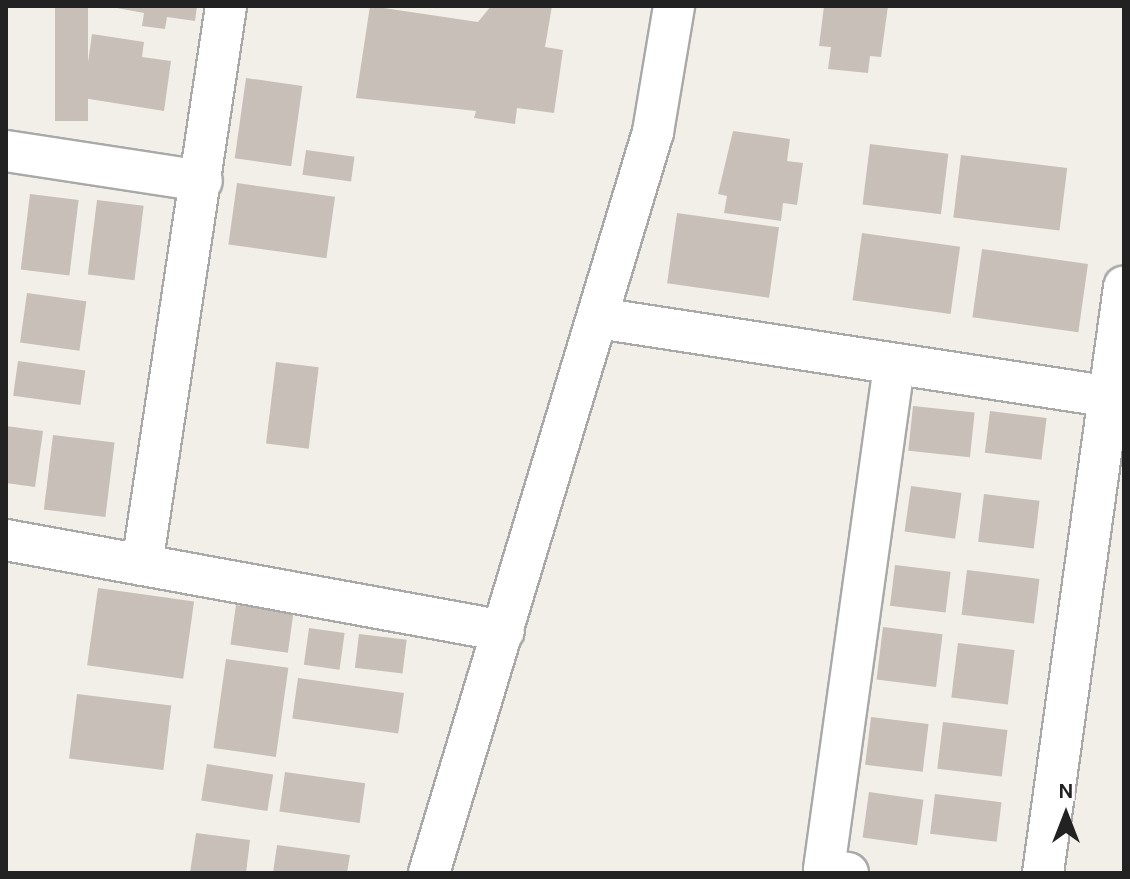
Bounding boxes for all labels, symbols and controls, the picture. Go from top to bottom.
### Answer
north arrow [1026,775,1106,855]
text: N [1058,778,1074,804]

